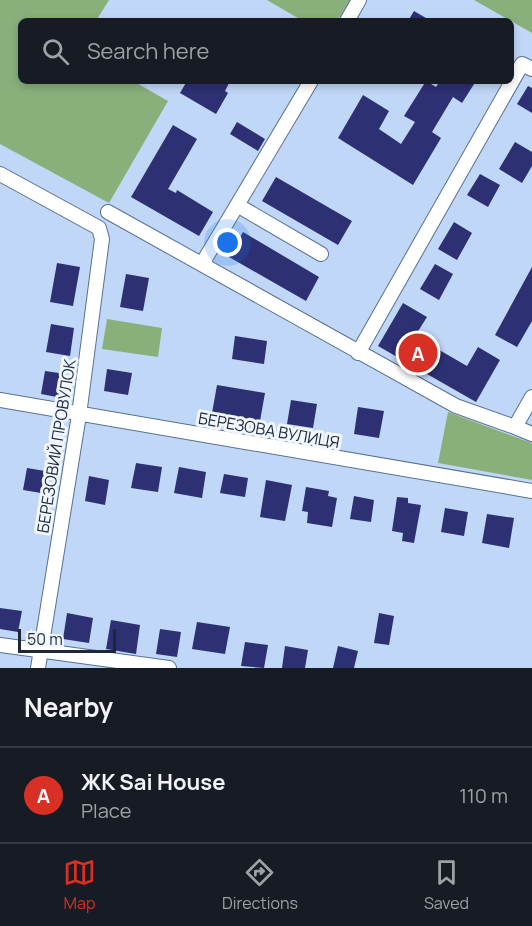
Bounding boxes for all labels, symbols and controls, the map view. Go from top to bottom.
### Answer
search box [18,18,514,84]
icon: search [39,35,72,68]
text: Search here [87,36,209,66]
your location [213,228,242,257]
pin: A [398,330,438,376]
street label: БЕРЕЗОВИЙ ПРОВУЛОК [31,357,81,535]
street label: БЕРЕЗОВА ВУЛИЦЯ [197,407,341,453]
scale bar [18,626,116,654]
text: 50 m [27,628,63,650]
text: Nearby [24,689,113,725]
text: ЖК Sai House [81,767,225,797]
text: A [37,782,50,809]
text: 110 m [459,782,508,809]
text: Place [81,797,131,824]
tab: Map [63,856,96,914]
tab: Directions [222,856,298,914]
tab: Saved [424,856,469,914]

